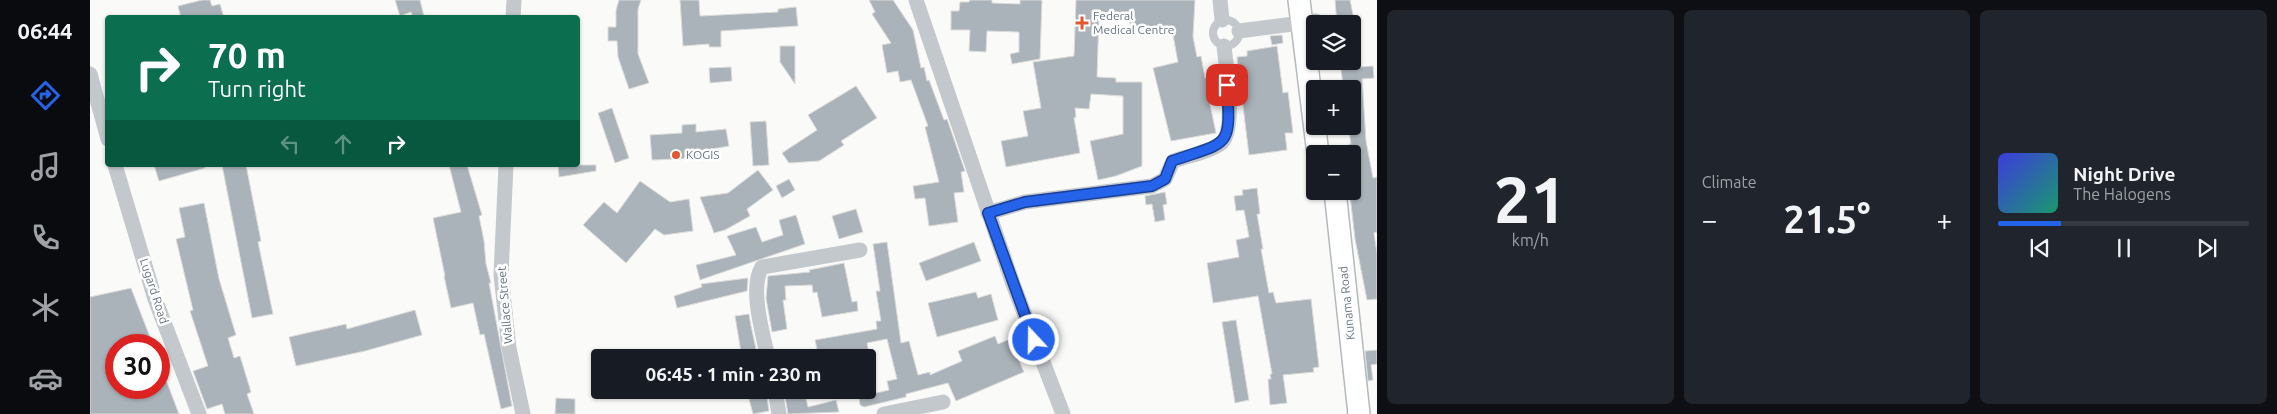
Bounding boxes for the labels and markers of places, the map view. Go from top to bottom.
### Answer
place label: Federal Medical Centre [1093,9,1174,36]
marker: Federal Medical Centre [1075,16,1089,30]
pin [1206,64,1248,106]
place label: KOGIS [686,148,720,161]
marker: KOGIS [670,149,682,161]

